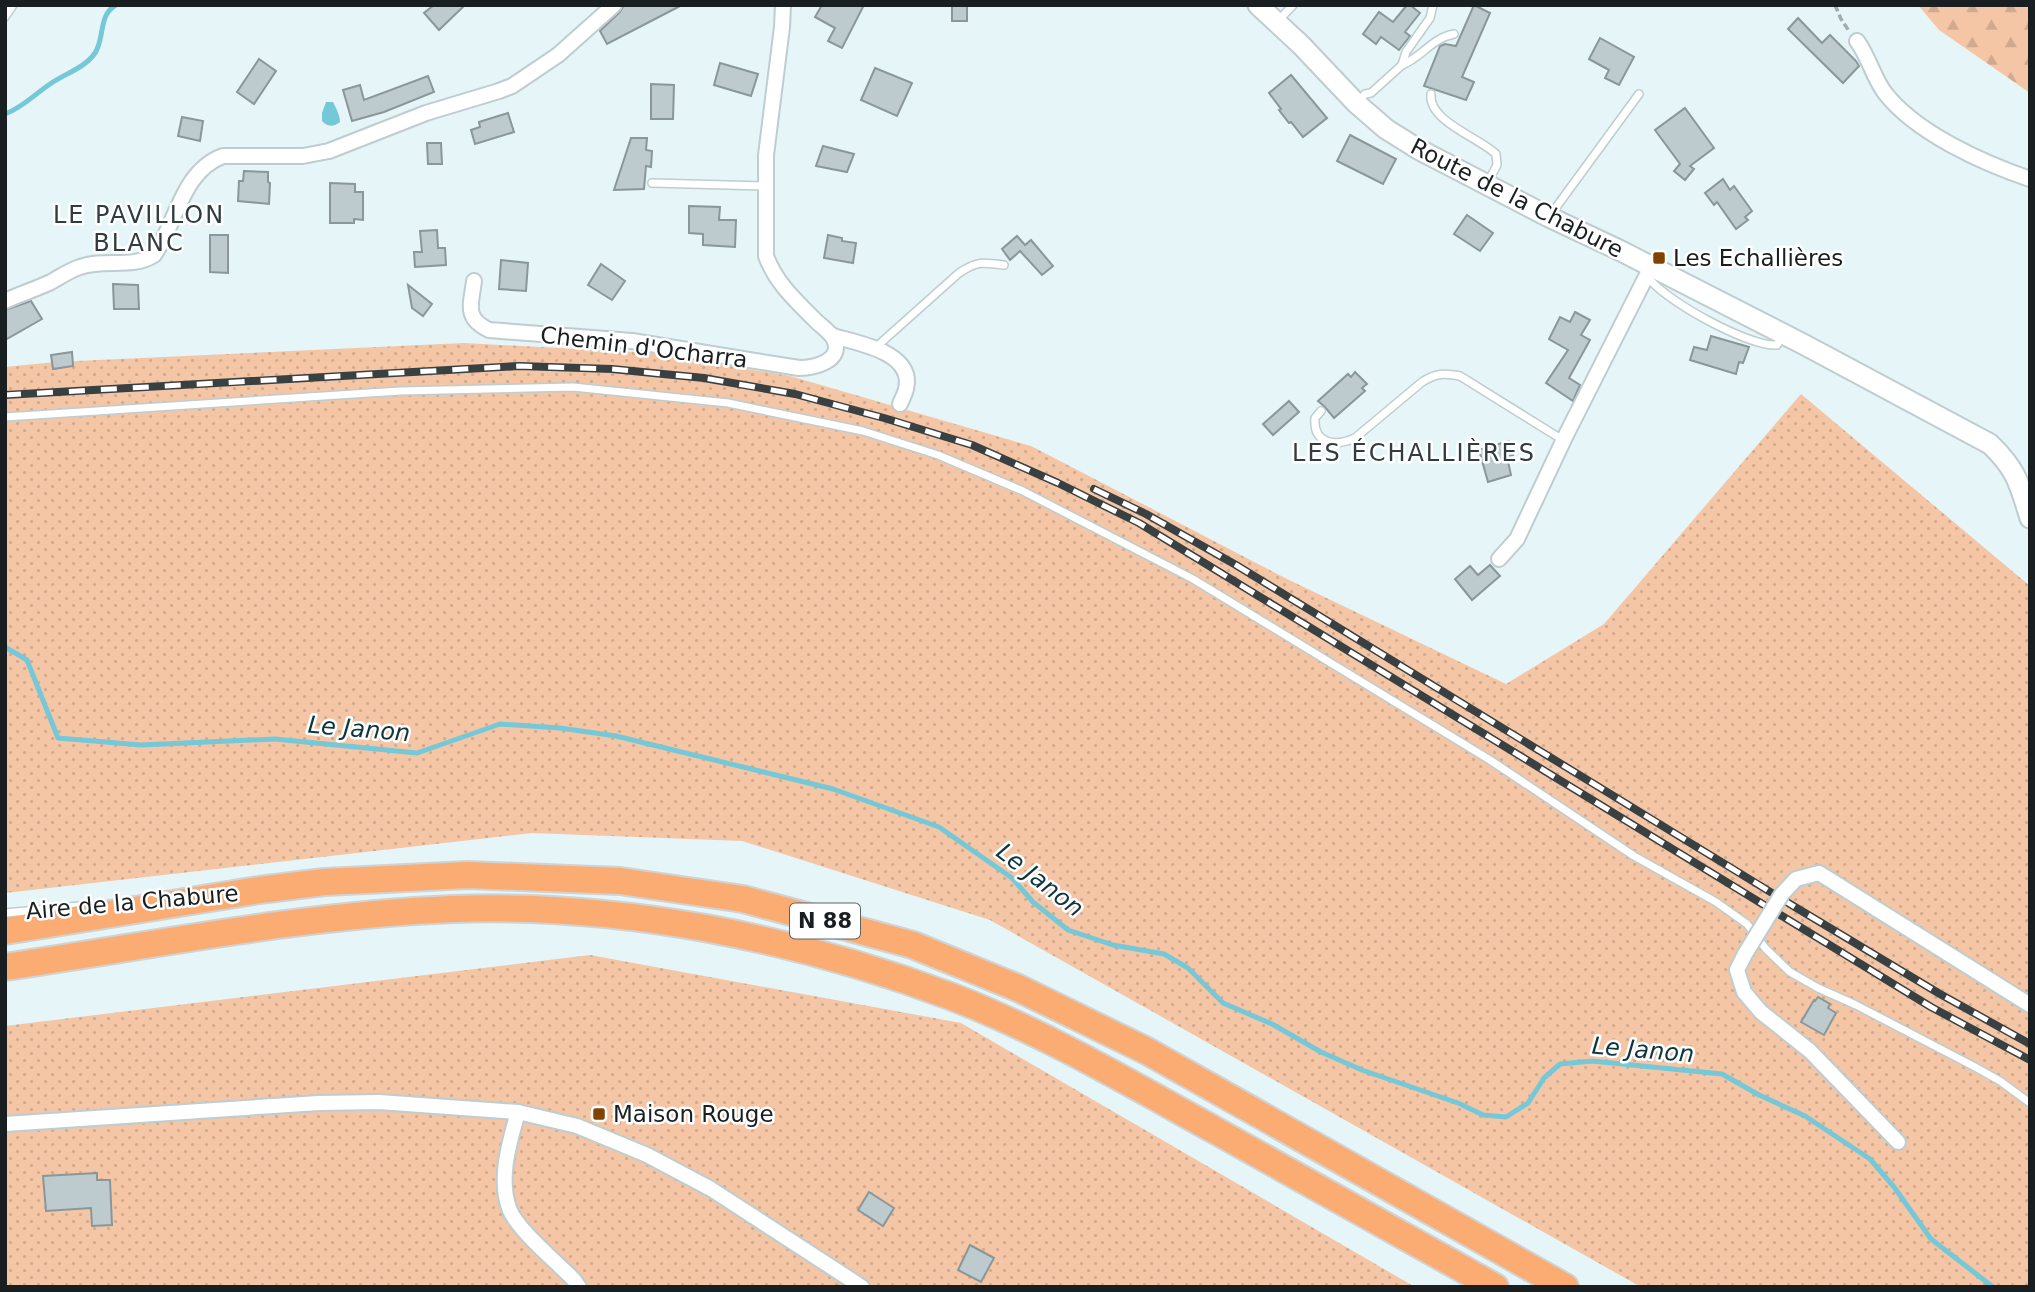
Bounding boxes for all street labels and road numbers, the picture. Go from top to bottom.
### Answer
street label: Route de la Chabure [1406,133,1628,263]
street label: Chemin d'Ocharra [539,321,749,373]
street label: Aire de la Chabure [25,880,239,924]
road number: N 88 [790,904,860,939]

